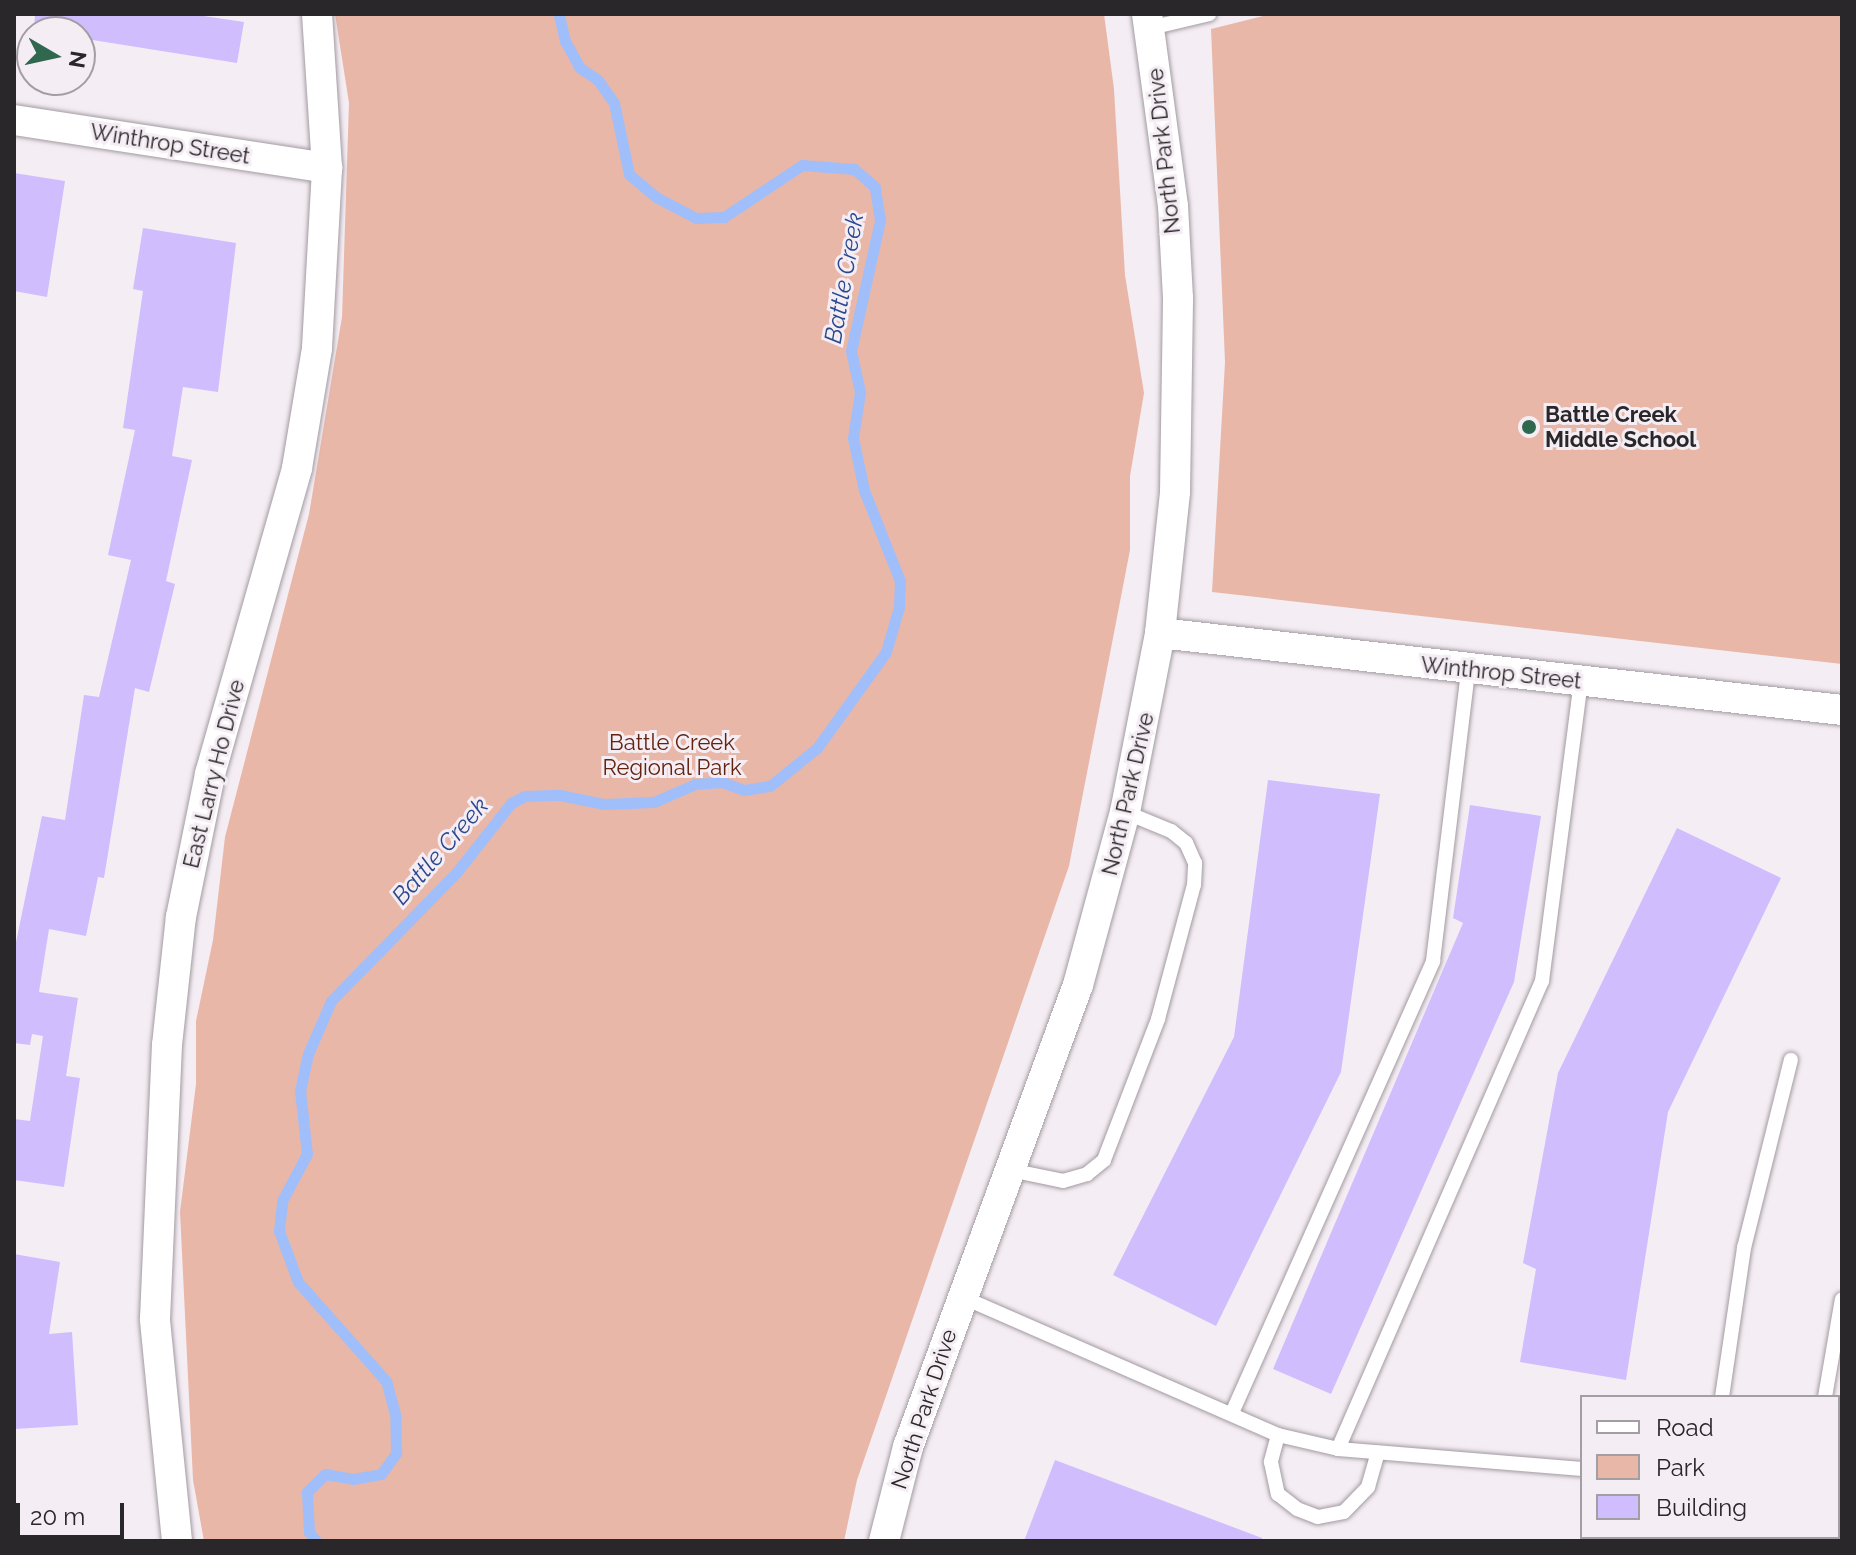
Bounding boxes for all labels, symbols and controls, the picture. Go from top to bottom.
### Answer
north arrow [16,16,96,96]
text: N [64,49,92,70]
street label: North Park Drive [1142,67,1186,235]
street label: Winthrop Street [88,118,252,170]
water label: Battle Creek [818,210,870,346]
place label: Battle Creek Middle School [1545,401,1696,452]
marker: Battle Creek Middle School [1520,418,1538,436]
street label: Winthrop Street [1419,651,1583,695]
street label: East Larry Ho Drive [178,677,250,871]
street label: North Park Drive [1096,710,1160,878]
park label: Battle Creek Regional Park [602,729,742,780]
water label: Battle Creek [386,792,494,910]
street label: North Park Drive [886,1326,962,1492]
legend [1580,1395,1840,1539]
text: Road [1656,1413,1714,1442]
text: Park [1656,1453,1705,1482]
scale bar [20,1487,128,1537]
text: Building [1656,1493,1747,1522]
text: 20 m [30,1502,85,1531]

